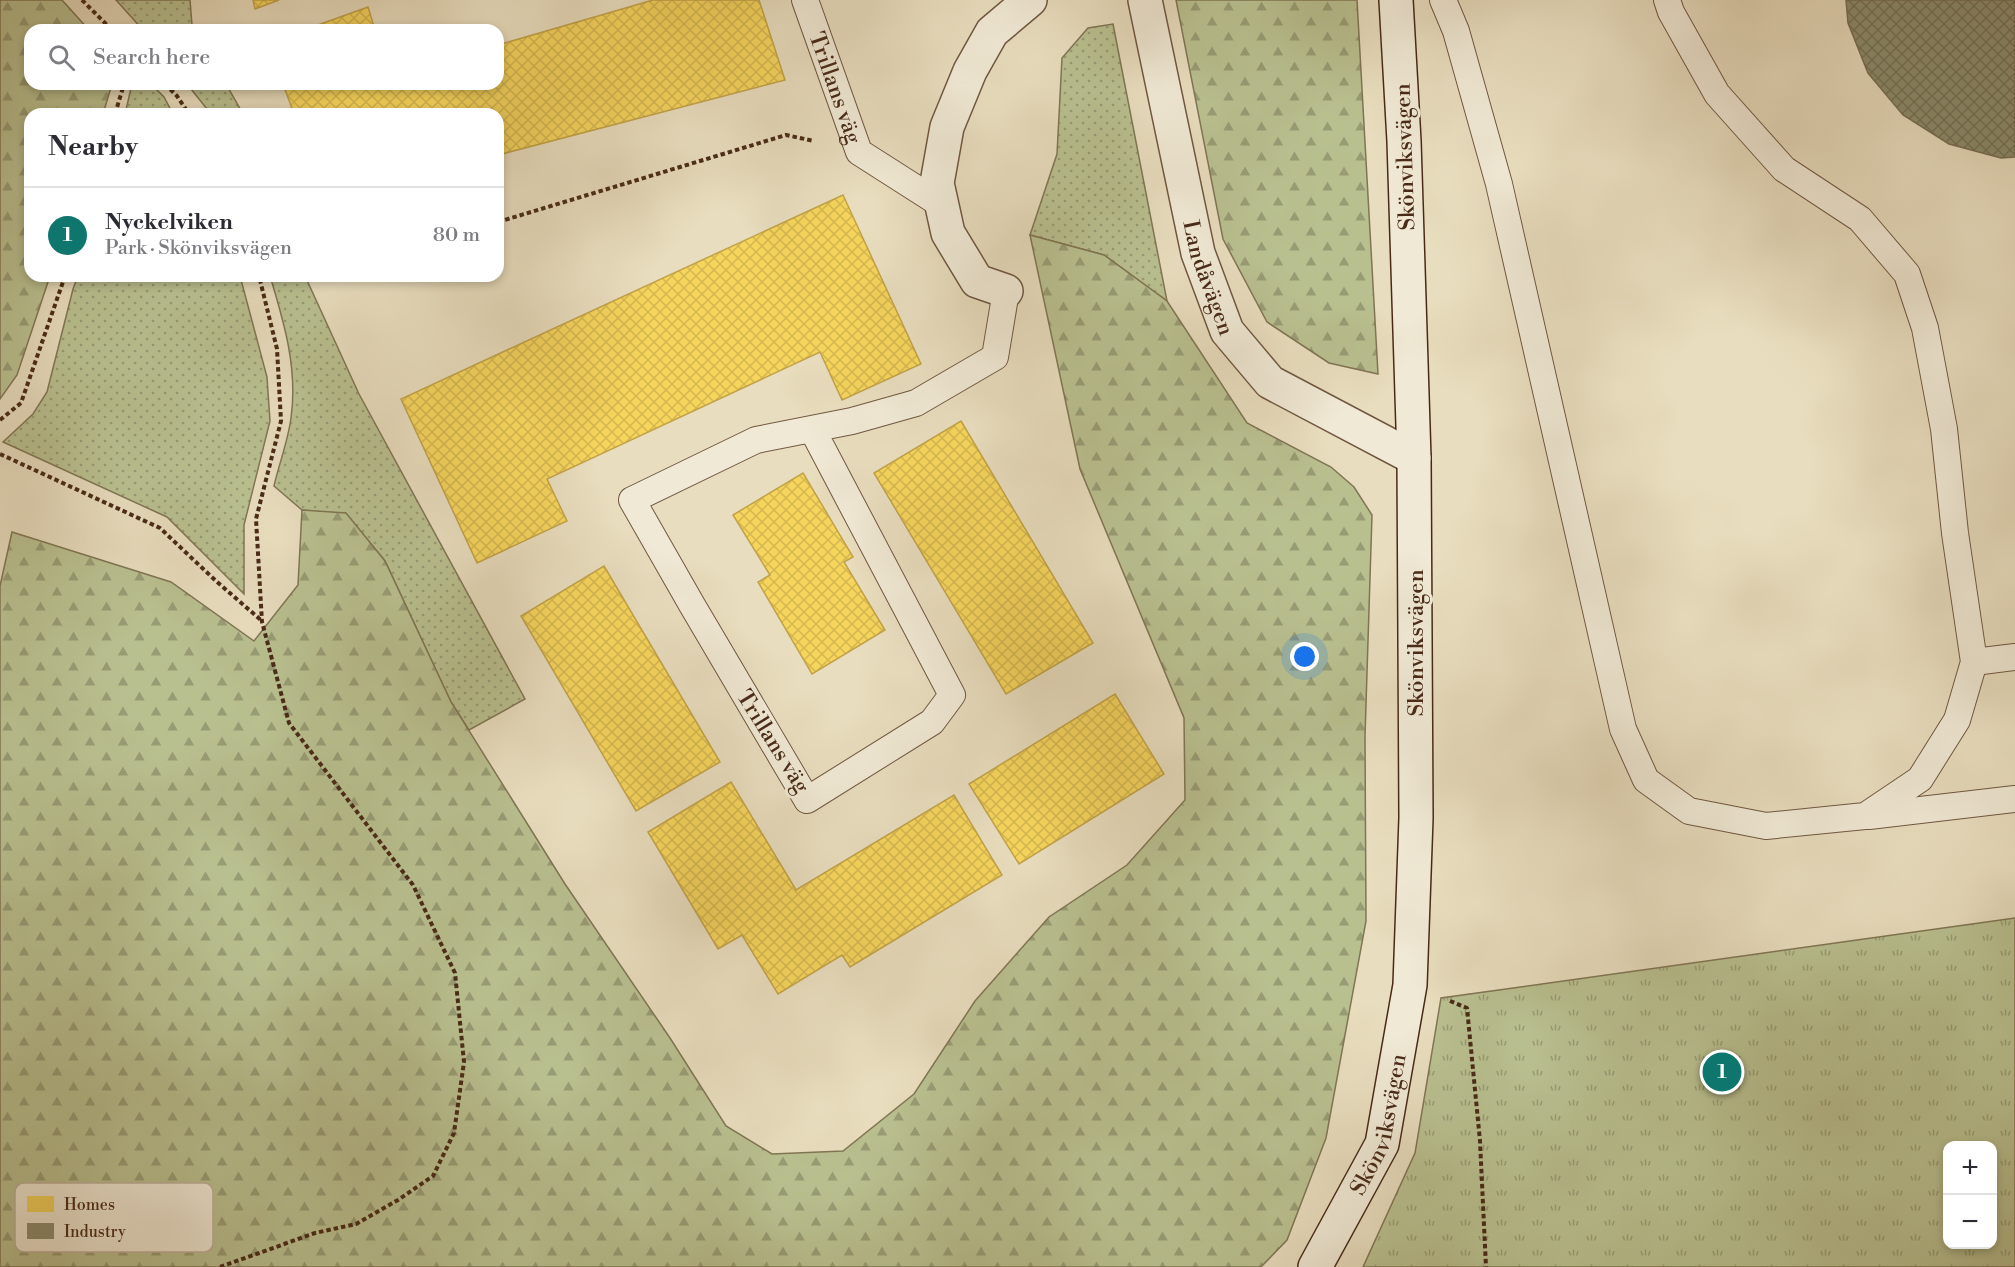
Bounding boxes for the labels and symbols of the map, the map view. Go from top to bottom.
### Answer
street label: Trillans väg [802,29,867,148]
street label: Skönviksvägen [1389,83,1422,231]
street label: Landåvägen [1176,218,1239,339]
street label: Skönviksvägen [1403,569,1430,717]
your location [1290,642,1319,671]
street label: Trillans väg [730,685,815,799]
pin: 1 [1702,1050,1742,1094]
street label: Skönviksvägen [1345,1052,1413,1200]
legend [15,1183,213,1252]
text: Homes [64,1195,115,1215]
text: Industry [64,1222,126,1242]

